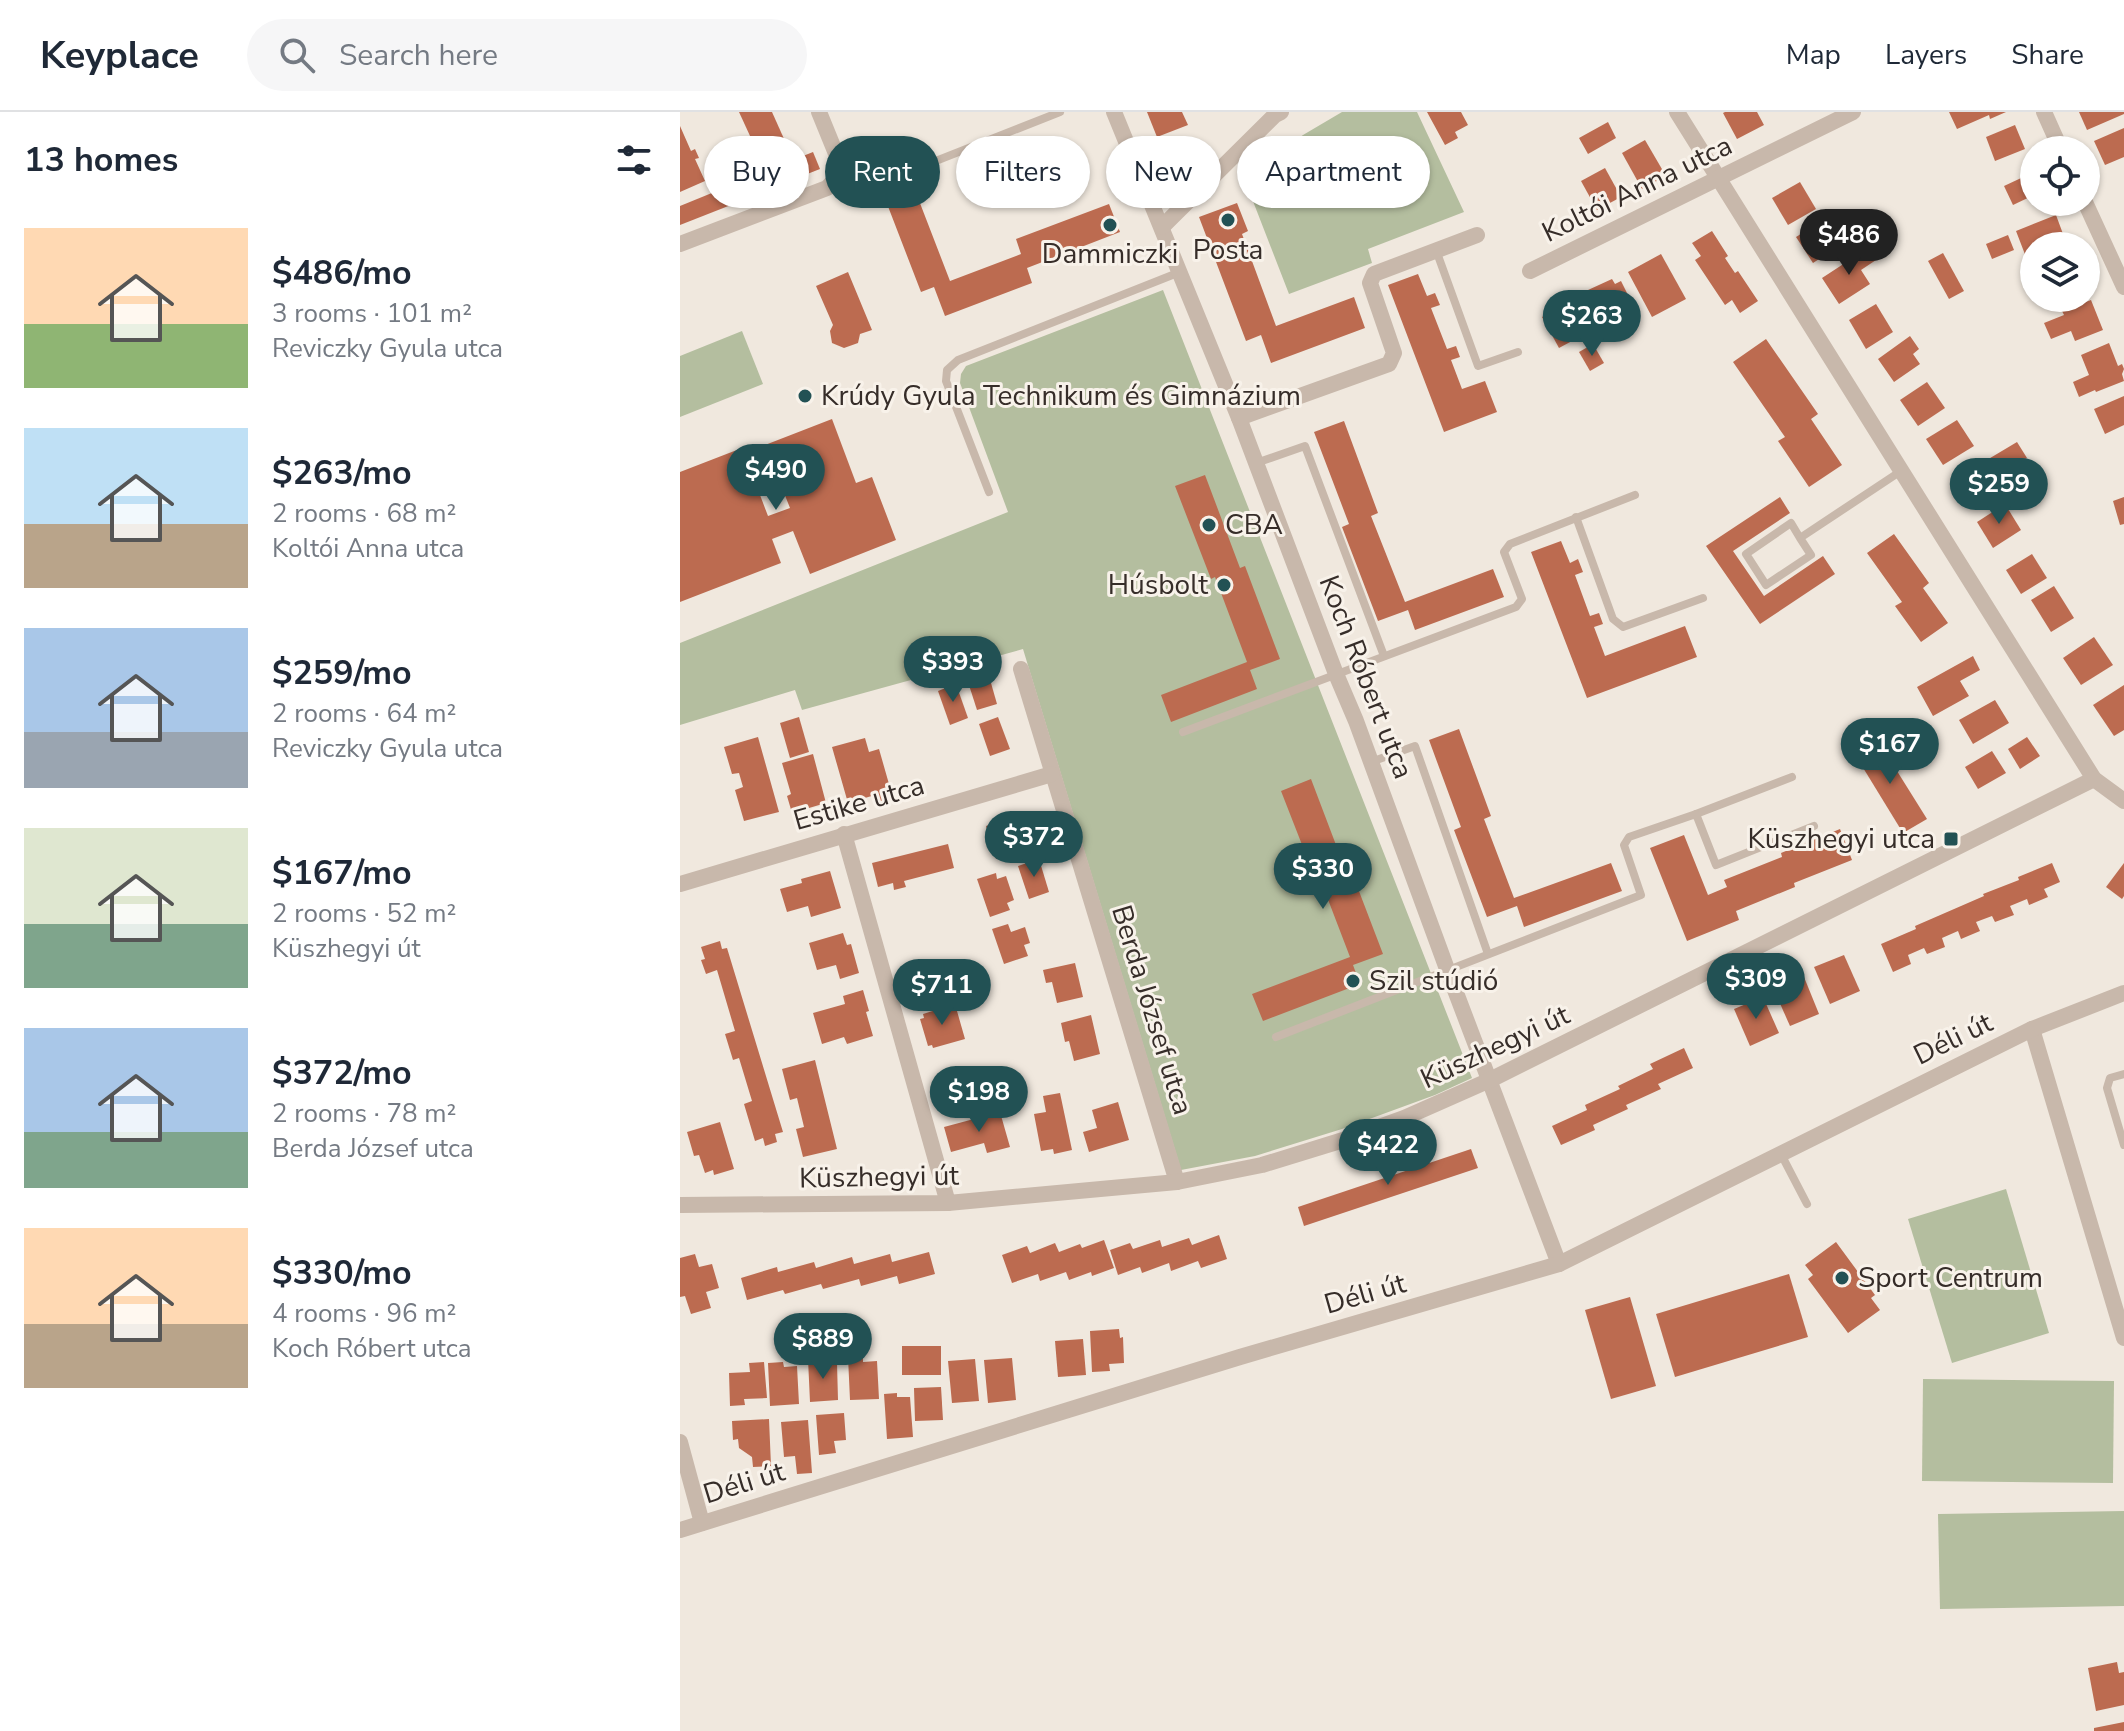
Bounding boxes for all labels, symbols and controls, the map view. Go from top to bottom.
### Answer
search box [247,19,807,91]
text: Keyplace [40,30,199,81]
icon: search [275,33,319,77]
text: Search here [339,35,498,76]
text: Map [1786,36,1841,74]
text: Layers [1885,36,1967,74]
text: Share [2011,36,2084,74]
street label: Koltói Anna utca [1536,127,1738,251]
chip: Buy [704,136,809,208]
chip: Rent [825,136,940,208]
chip: Filters [956,136,1090,208]
chip: New [1106,136,1221,208]
chip: Apartment [1237,136,1430,208]
map controls [2020,136,2100,312]
button: locate [2020,136,2100,216]
text: 13 homes [24,137,178,183]
icon: filters [612,138,656,182]
pin: $486 [1802,209,1896,277]
marker: Posta [1219,211,1237,229]
marker: Dammiczki [1101,216,1119,234]
text: $486 [1818,217,1880,252]
place label: Posta [1193,231,1263,269]
button: layers [2020,232,2100,312]
place label: Dammiczki [1042,235,1178,273]
text: $486/mo [272,250,412,296]
icon: home [88,260,184,356]
pin: $263 [1545,290,1639,358]
text: 3 rooms · 101 m² [272,296,472,331]
text: $263 [1561,298,1623,333]
text: Reviczky Gyula utca [272,331,503,366]
place label: Krúdy Gyula Technikum és Gimnázium [821,377,1301,415]
marker: Krúdy Gyula Technikum és Gimnázium [796,387,814,405]
pin: $490 [729,444,823,512]
text: $263/mo [272,450,412,496]
text: $490 [745,452,807,487]
pin: $259 [1952,458,2046,526]
icon: home [88,460,184,556]
text: $259 [1968,466,2030,501]
text: 2 rooms · 68 m² [272,496,456,531]
place label: CBA [1225,506,1283,544]
marker: CBA [1200,516,1218,534]
text: Koltói Anna utca [272,531,464,566]
place label: Húsbolt [1108,566,1208,604]
street label: Koch Róbert utca [1310,570,1422,784]
marker: Húsbolt [1215,576,1233,594]
pin: $393 [906,636,1000,704]
text: $393 [922,644,984,679]
text: $259/mo [272,650,412,696]
icon: home [88,660,184,756]
text: 2 rooms · 64 m² [272,696,456,731]
pin: $167 [1843,718,1937,786]
text: $167 [1859,726,1921,761]
text: Reviczky Gyula utca [272,731,503,766]
street label: Estike utca [789,766,929,840]
pin: $372 [987,811,1081,879]
text: $372 [1003,819,1065,854]
place label: Küszhegyi utca [1747,820,1935,858]
marker: Küszhegyi utca [1942,830,1960,848]
pin: $330 [1276,843,1370,911]
text: $167/mo [272,850,412,896]
text: $330 [1292,851,1354,886]
icon: home [88,860,184,956]
text: 2 rooms · 52 m² [272,896,456,931]
street label: Berda József utca [1102,901,1202,1119]
text: Küszhegyi út [272,931,421,966]
pin: $309 [1709,953,1803,1021]
pin: $711 [895,959,989,1027]
text: $309 [1725,961,1787,996]
place label: Szil stúdió [1369,962,1498,1000]
text: $711 [911,967,973,1002]
marker: Szil stúdió [1344,972,1362,990]
street label: Küszhegyi út [1414,996,1576,1098]
street label: Déli út [1907,1004,1999,1074]
text: $372/mo [272,1050,412,1096]
icon: home [88,1060,184,1156]
pin: $198 [932,1066,1026,1134]
text: $198 [948,1074,1010,1109]
text: 2 rooms · 78 m² [272,1096,456,1131]
pin: $422 [1341,1119,1435,1187]
text: $422 [1357,1127,1419,1162]
text: Berda József utca [272,1131,474,1166]
street label: Küszhegyi út [799,1157,960,1197]
text: $330/mo [272,1250,412,1296]
place label: Sport Centrum [1858,1259,2043,1297]
icon: home [88,1260,184,1356]
street label: Déli út [1320,1264,1410,1324]
marker: Sport Centrum [1833,1269,1851,1287]
text: 4 rooms · 96 m² [272,1296,456,1331]
pin: $889 [776,1313,870,1381]
text: $889 [792,1321,854,1356]
text: Koch Róbert utca [272,1331,472,1366]
street label: Déli út [699,1453,790,1513]

